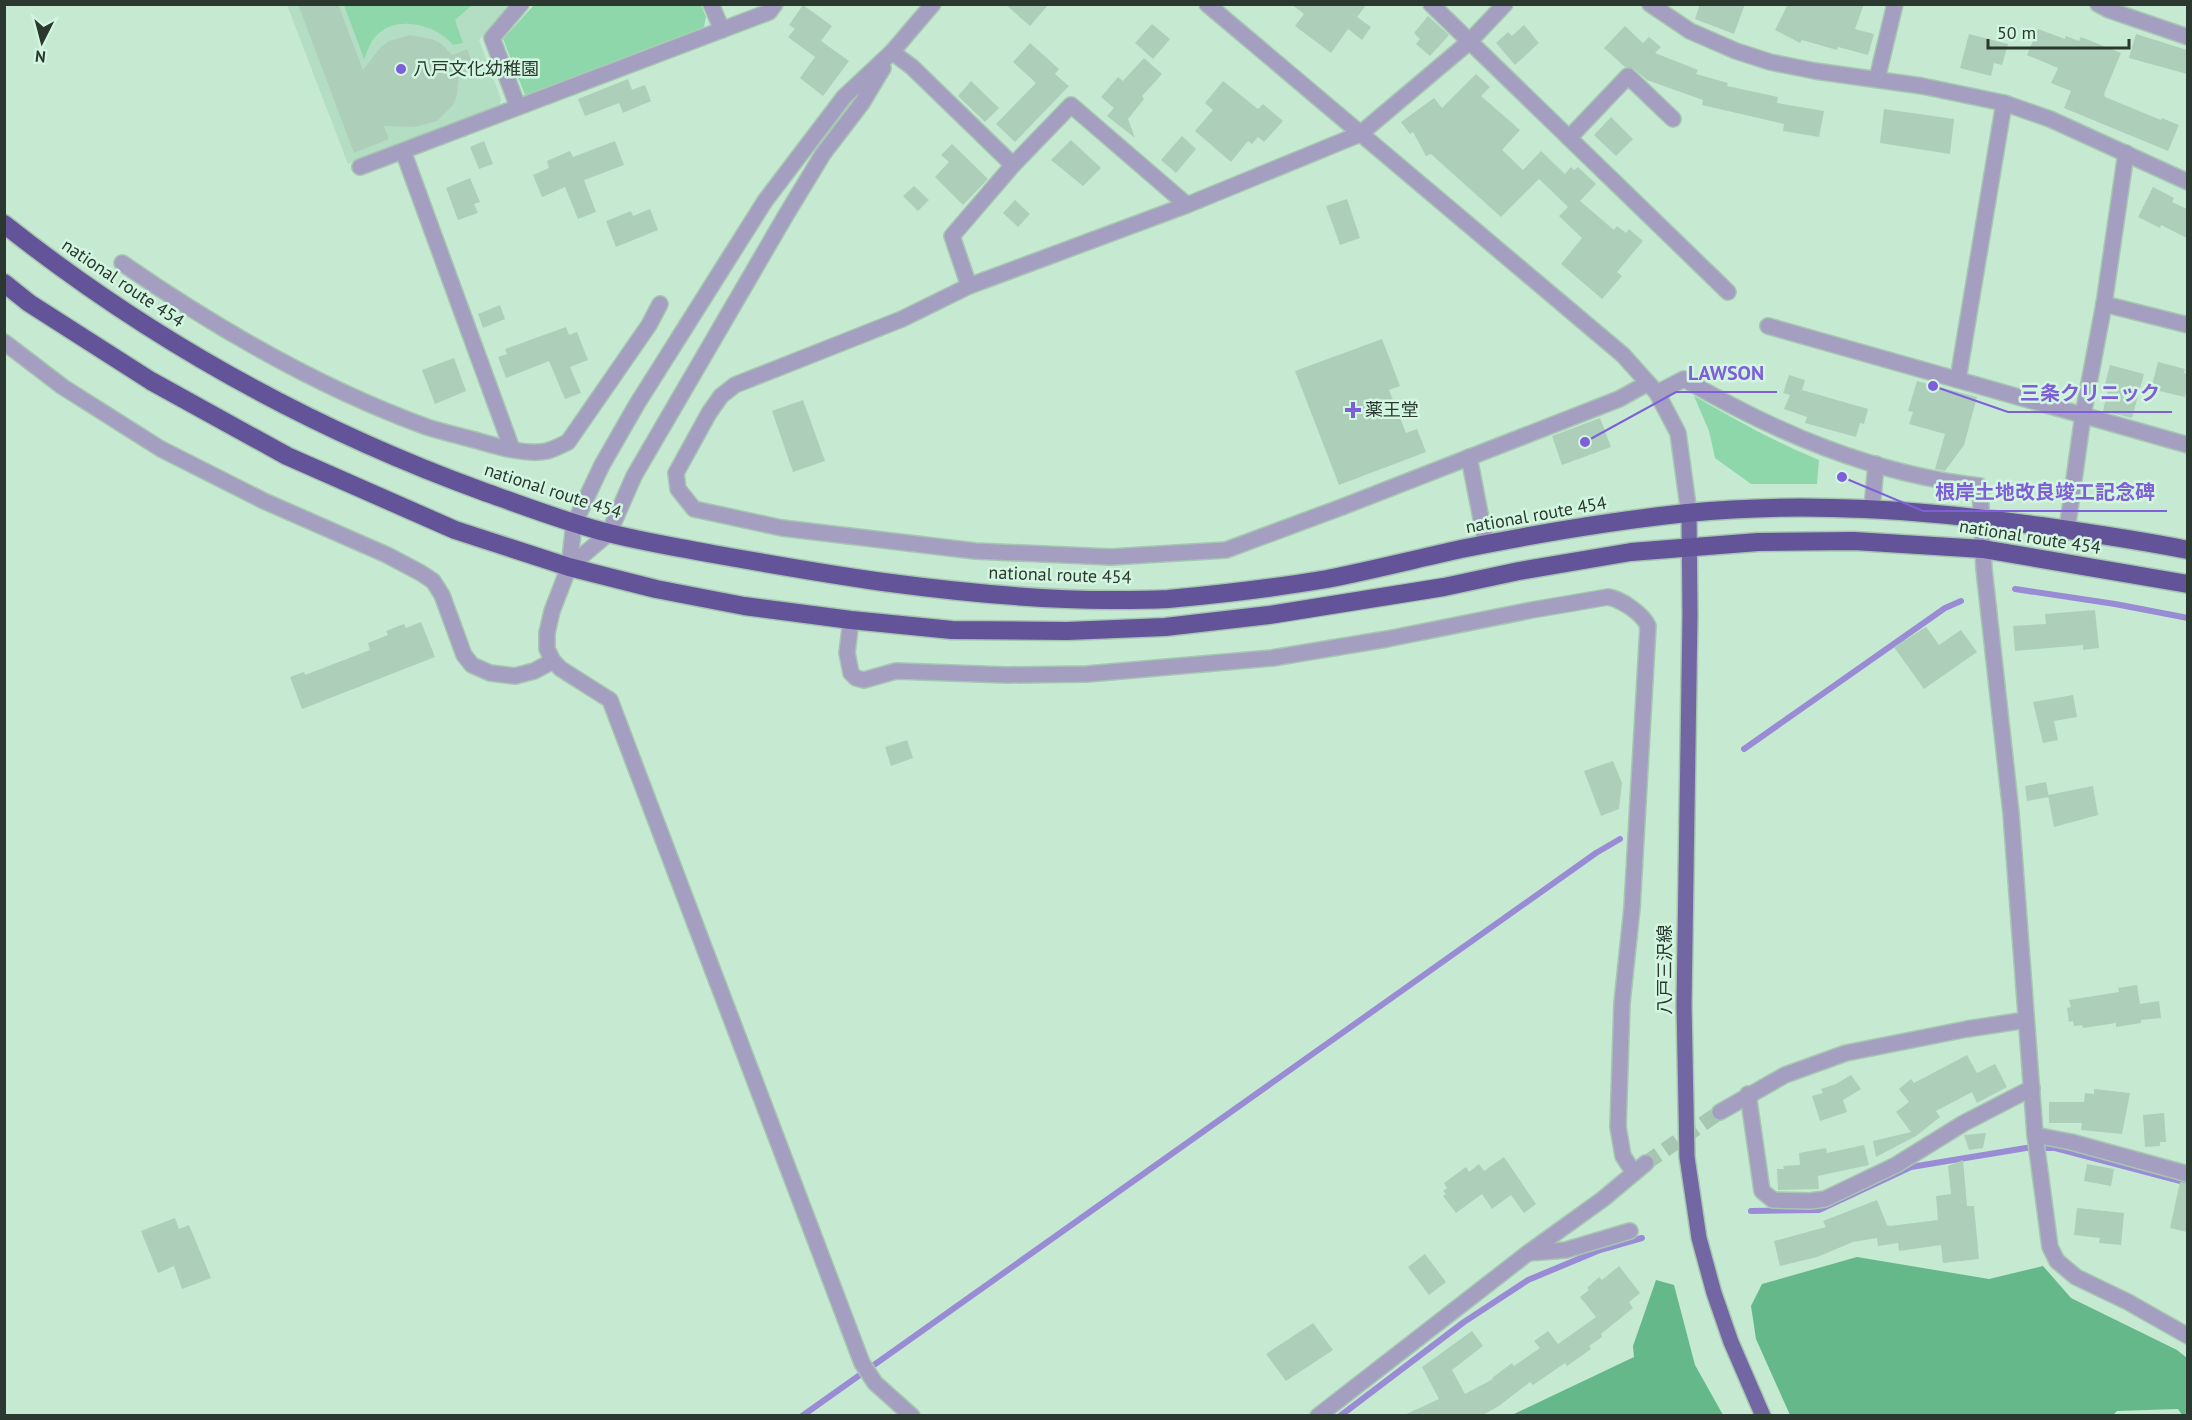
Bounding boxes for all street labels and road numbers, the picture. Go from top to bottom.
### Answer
street label: national route 454 [58,233,189,332]
street label: national route 454 [482,458,625,524]
street label: national route 454 [1464,491,1608,538]
street label: national route 454 [1958,514,2103,559]
street label: national route 454 [988,561,1132,588]
street label: 八戸三沢線 [1653,925,1676,1015]

